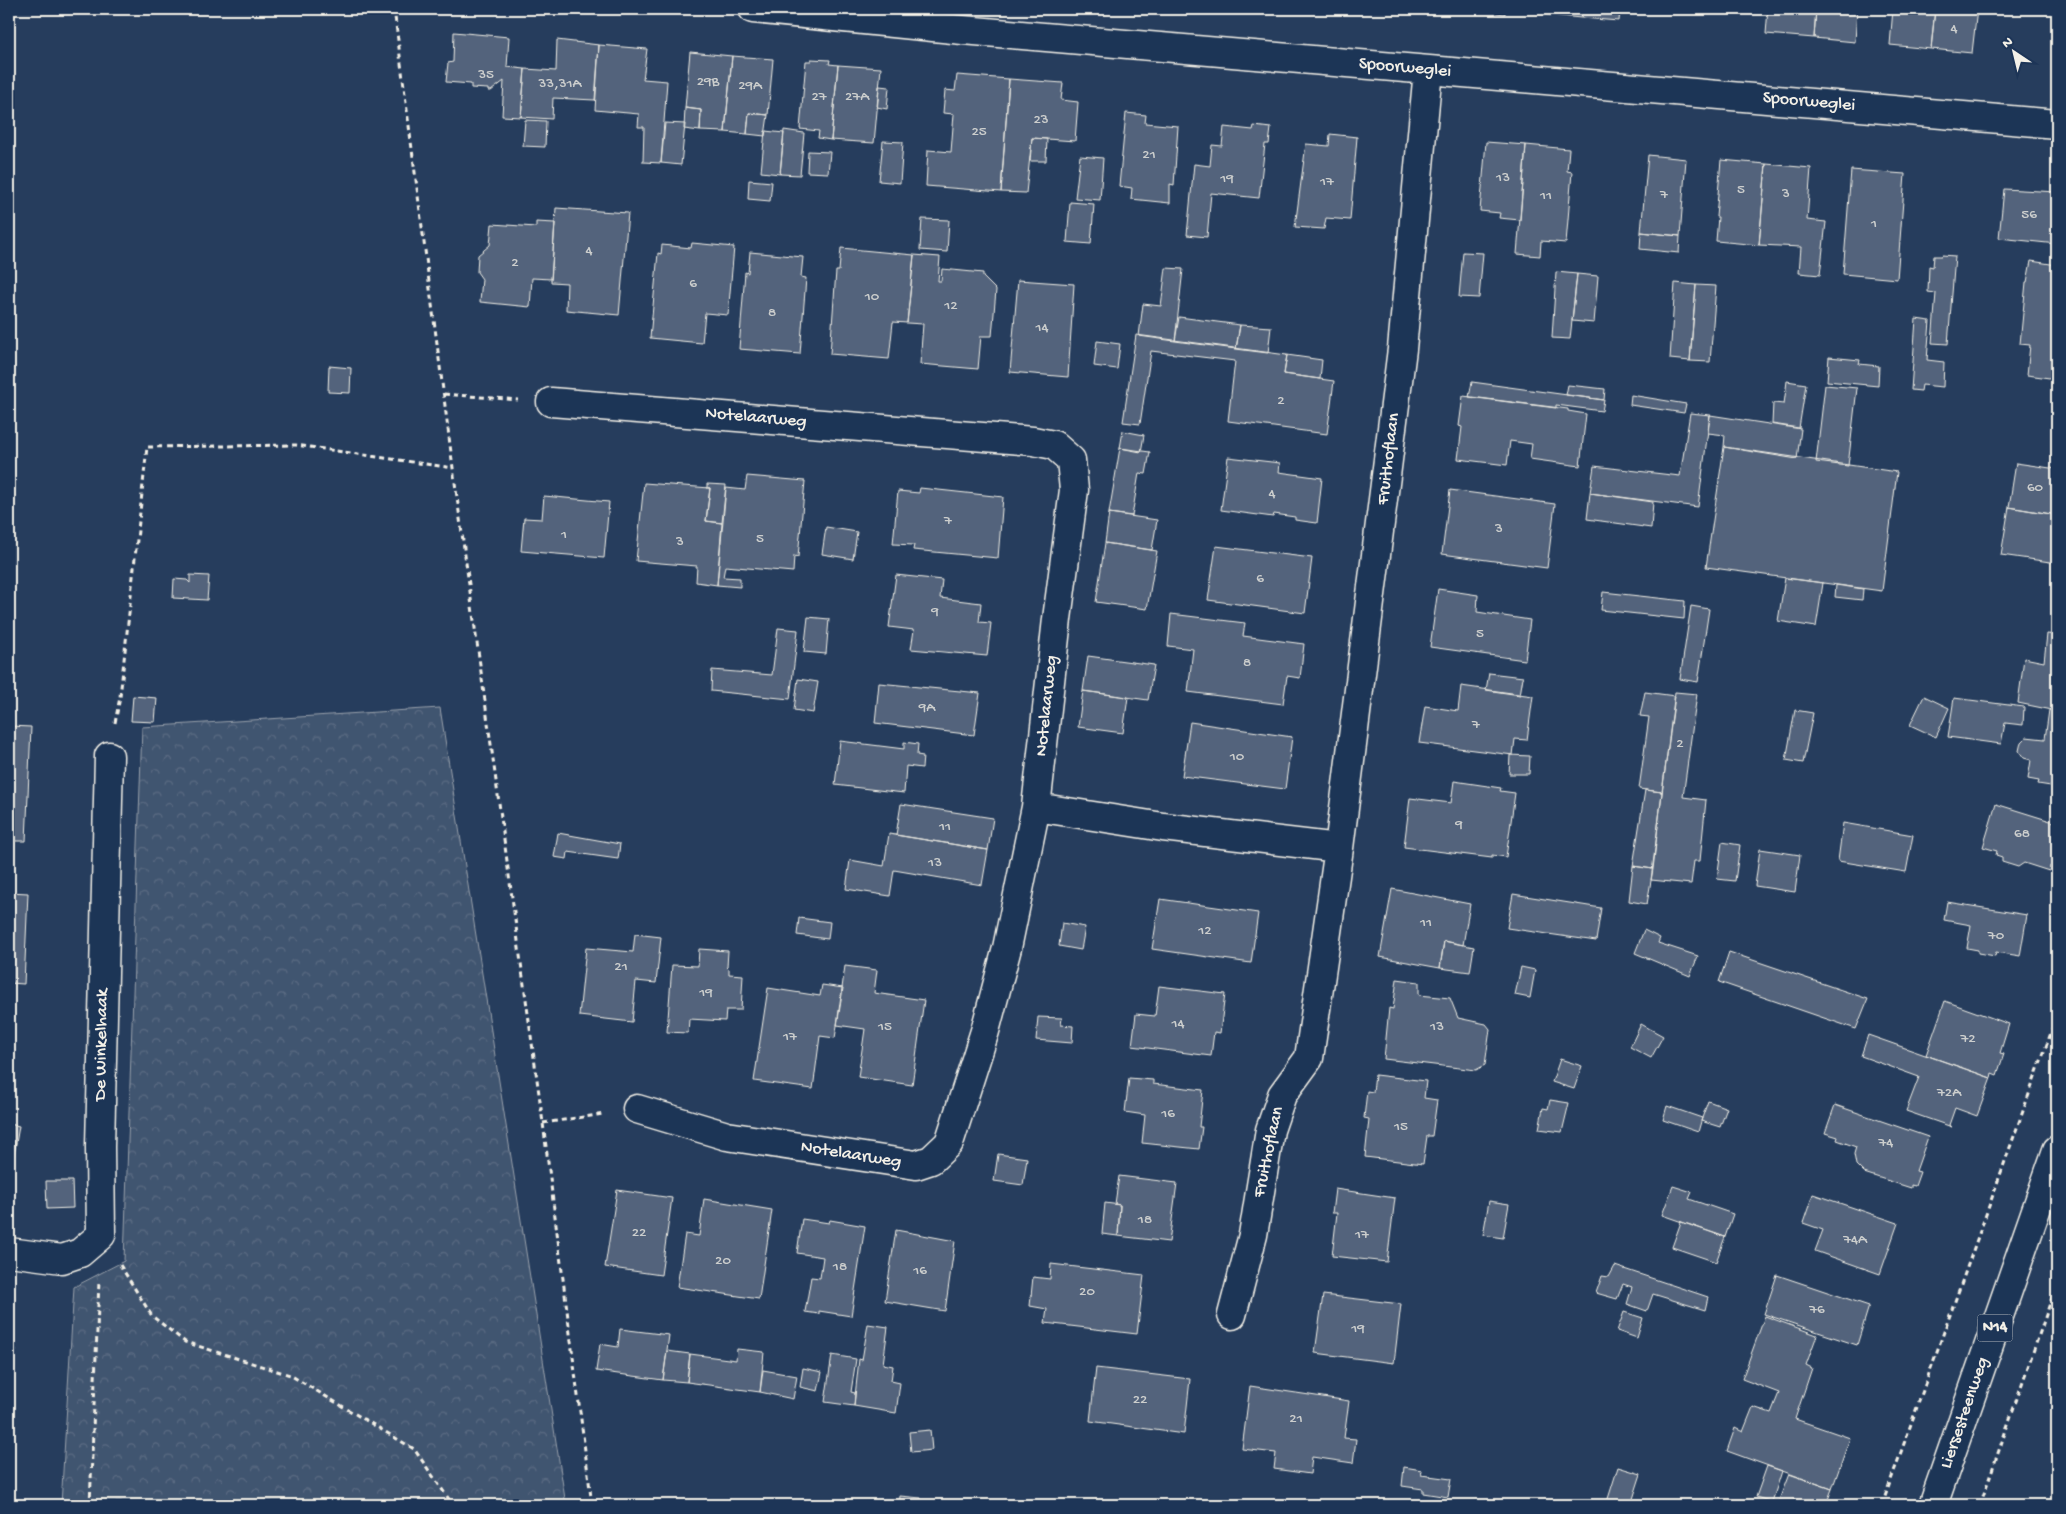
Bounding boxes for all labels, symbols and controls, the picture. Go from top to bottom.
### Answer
house number: 4 [1950,20,1958,38]
north arrow [1988,28,2038,78]
text: N [1999,34,2017,53]
street label: Spoorweglei [1358,53,1452,83]
house number: 35 [477,66,494,84]
house number: 29B [697,73,720,91]
house number: 33,31A [538,75,583,93]
house number: 29A [738,77,763,95]
street label: Spoorweglei [1762,87,1856,117]
house number: 27 [811,88,828,106]
house number: 27A [845,88,870,106]
house number: 23 [1033,111,1049,129]
house number: 25 [971,123,987,141]
house number: 21 [1142,146,1156,164]
house number: 13 [1495,169,1510,187]
house number: 19 [1219,170,1234,188]
house number: 17 [1319,173,1335,191]
house number: 5 [1737,181,1745,199]
house number: 3 [1781,185,1790,203]
house number: 7 [1659,186,1669,204]
house number: 11 [1539,187,1552,205]
house number: 56 [2021,206,2037,224]
house number: 1 [1870,215,1877,233]
house number: 4 [585,242,593,260]
house number: 2 [511,254,519,272]
house number: 6 [689,275,697,293]
house number: 10 [864,288,880,306]
house number: 12 [943,297,958,315]
house number: 8 [768,304,776,322]
house number: 14 [1034,319,1049,337]
house number: 2 [1277,392,1285,410]
street label: Notelaarweg [705,403,807,433]
street label: Fruithoflaan [1373,411,1405,507]
house number: 60 [2027,479,2044,497]
house number: 4 [1268,485,1276,503]
house number: 7 [943,512,953,530]
house number: 3 [1494,520,1503,538]
house number: 1 [560,526,567,544]
house number: 5 [756,530,764,548]
house number: 3 [675,533,684,551]
house number: 6 [1256,570,1264,588]
house number: 9 [930,603,939,621]
house number: 5 [1476,625,1484,643]
street label: Notelaarweg [1031,654,1063,758]
house number: 8 [1243,654,1251,672]
house number: 9A [918,699,936,717]
house number: 7 [1471,716,1481,734]
house number: 2 [1676,735,1684,753]
house number: 10 [1229,748,1245,766]
house number: 9 [1454,816,1463,834]
house number: 11 [938,818,951,836]
house number: 68 [2014,825,2030,843]
house number: 13 [927,854,942,872]
house number: 11 [1419,914,1432,932]
house number: 12 [1197,922,1212,940]
house number: 70 [1987,927,2005,945]
house number: 21 [614,958,628,976]
house number: 19 [698,984,713,1002]
street label: De Winkelhaak [91,987,114,1102]
house number: 14 [1170,1015,1185,1033]
house number: 15 [877,1018,892,1036]
house number: 13 [1429,1018,1444,1036]
house number: 17 [782,1028,798,1046]
house number: 72 [1959,1030,1976,1048]
house number: 72A [1936,1084,1962,1102]
street label: Fruithoflaan [1249,1104,1289,1200]
house number: 16 [1160,1105,1175,1123]
house number: 15 [1393,1118,1408,1136]
house number: 74 [1878,1134,1893,1152]
street label: Notelaarweg [799,1137,903,1173]
house number: 18 [1137,1211,1152,1229]
house number: 22 [632,1224,646,1242]
house number: 17 [1354,1226,1370,1244]
house number: 74A [1842,1231,1868,1249]
house number: 20 [715,1252,731,1270]
house number: 18 [832,1258,847,1276]
house number: 16 [912,1262,927,1280]
house number: 20 [1079,1283,1095,1301]
house number: 76 [1808,1301,1825,1319]
road number: N14 [1978,1315,2012,1342]
house number: 19 [1350,1320,1365,1338]
street label: Liersesteenweg [1936,1354,1994,1472]
house number: 22 [1133,1391,1147,1409]
house number: 21 [1289,1410,1303,1428]

